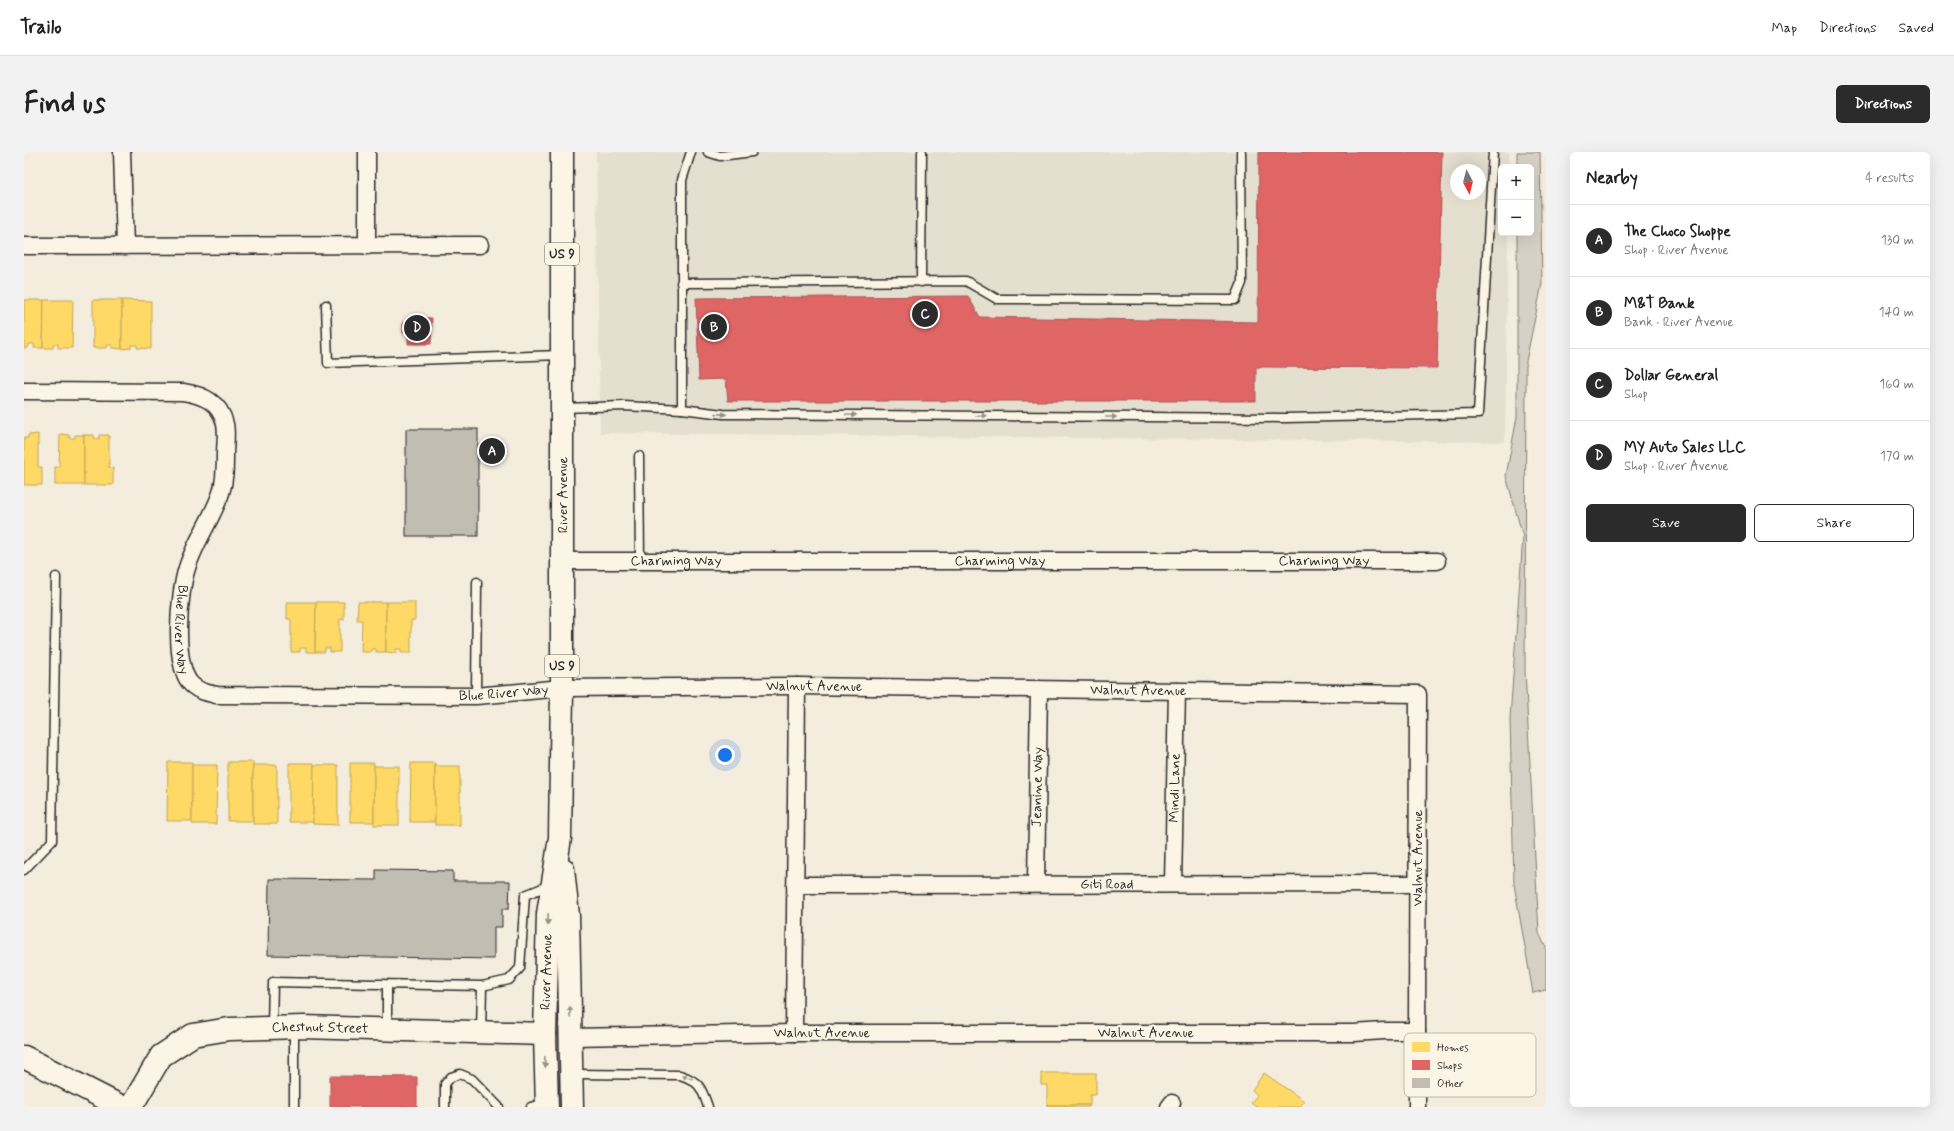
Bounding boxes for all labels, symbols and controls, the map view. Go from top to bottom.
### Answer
text: Trailo [20,15,62,40]
text: Map [1771,19,1797,37]
text: Directions [1819,19,1877,37]
text: Saved [1899,19,1934,37]
button: Directions [1836,85,1930,123]
text: Find us [24,86,105,123]
north arrow [1450,164,1486,200]
map controls [1498,164,1534,236]
button: + [1498,164,1534,200]
text: Nearby [1586,167,1638,189]
text: 4 results [1865,170,1914,187]
button: − [1498,200,1534,236]
text: The Choco Shoppe [1624,222,1731,242]
text: A [1595,232,1603,249]
text: 130 m [1881,232,1914,249]
text: Shop · River Avenue [1624,242,1729,259]
road number: US 9 [545,243,579,265]
text: M&T Bank [1624,294,1695,314]
pin: C [912,299,938,329]
text: B [1595,304,1603,321]
text: 140 m [1879,304,1914,321]
pin: B [701,312,727,342]
pin: D [404,313,430,343]
text: Bank · River Avenue [1624,314,1734,331]
text: Dollar General [1624,366,1718,386]
text: C [1594,376,1604,393]
text: 160 m [1879,376,1914,393]
text: Shop [1624,386,1648,403]
one-way arrow [715,410,727,417]
one-way arrow [845,412,858,418]
one-way arrow [975,413,988,419]
one-way arrow [1105,414,1118,420]
pin: A [479,436,505,466]
text: MY Auto Sales LLC [1624,438,1746,458]
text: D [1595,448,1603,465]
text: 170 m [1880,448,1914,465]
street label: River Avenue [554,456,572,533]
text: Shop · River Avenue [1624,458,1729,475]
button: Save [1586,504,1746,542]
button: Share [1754,504,1914,542]
street label: Charming Way [631,552,721,571]
street label: Charming Way [955,552,1045,571]
street label: Charming Way [1279,552,1369,571]
street label: Blue River Way [170,584,193,677]
road number: US 9 [545,655,579,677]
street label: Walnut Avenue [766,677,863,696]
street label: Blue River Way [459,680,549,705]
street label: Walnut Avenue [1090,681,1187,700]
your location [715,745,735,765]
street label: Jeanine Way [1028,747,1047,827]
street label: Mindi Lane [1165,753,1185,823]
street label: Walnut Avenue [1409,809,1427,906]
street label: Giti Road [1080,875,1134,894]
one-way arrow [545,912,552,925]
street label: River Avenue [537,933,557,1010]
one-way arrow [567,1006,574,1018]
street label: Chestnut Street [271,1018,369,1038]
street label: Walnut Avenue [774,1024,871,1042]
street label: Walnut Avenue [1098,1024,1195,1042]
legend [1404,1033,1536,1097]
text: Homes [1437,1041,1469,1055]
one-way arrow [542,1056,549,1068]
text: Shops [1437,1059,1462,1073]
one-way arrow [681,1074,693,1081]
text: Other [1437,1077,1464,1091]

